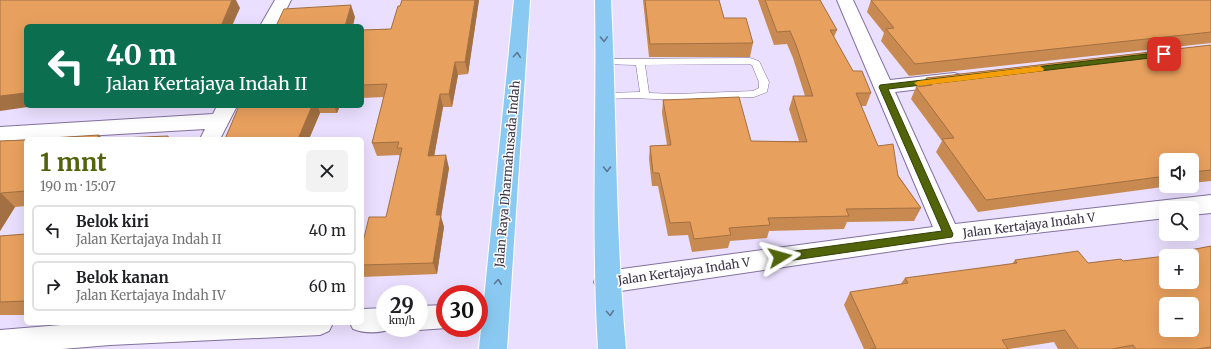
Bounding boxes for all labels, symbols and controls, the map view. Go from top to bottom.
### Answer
one-way arrow [600,36,608,42]
text: 40 m [106,37,177,73]
pin [1147,37,1181,71]
icon: left [40,40,92,92]
icon: arrive [1153,43,1175,65]
one-way arrow [513,52,522,58]
text: Jalan Kertajaya Indah II [106,72,308,95]
street label: Jalan Raya Dharmahusada Indah [491,80,523,269]
text: 1 mnt [40,147,107,178]
button: close [306,150,348,192]
map controls [1159,153,1199,337]
button: sound [1159,153,1199,193]
one-way arrow [603,166,611,172]
text: 190 m · 15:07 [40,178,116,195]
button: search [1159,201,1199,241]
street label: Jalan Kertajaya Indah V [961,209,1097,241]
text: Belok kiri [76,212,149,231]
icon: left [42,219,64,241]
text: 40 m [309,221,346,240]
text: Jalan Kertajaya Indah II [76,231,222,248]
position arrow [759,236,801,278]
button: + [1159,249,1199,289]
street label: Jalan Kertajaya Indah V [616,254,752,288]
text: Belok kanan [76,268,169,287]
icon: right [42,275,64,297]
text: 60 m [309,277,346,296]
one-way arrow [493,279,502,285]
speed limit sign: 30 [436,285,488,337]
text: Jalan Kertajaya Indah IV [76,287,226,304]
text: 29 [390,293,414,318]
button: − [1159,297,1199,337]
one-way arrow [605,310,614,316]
text: km/h [389,314,415,327]

